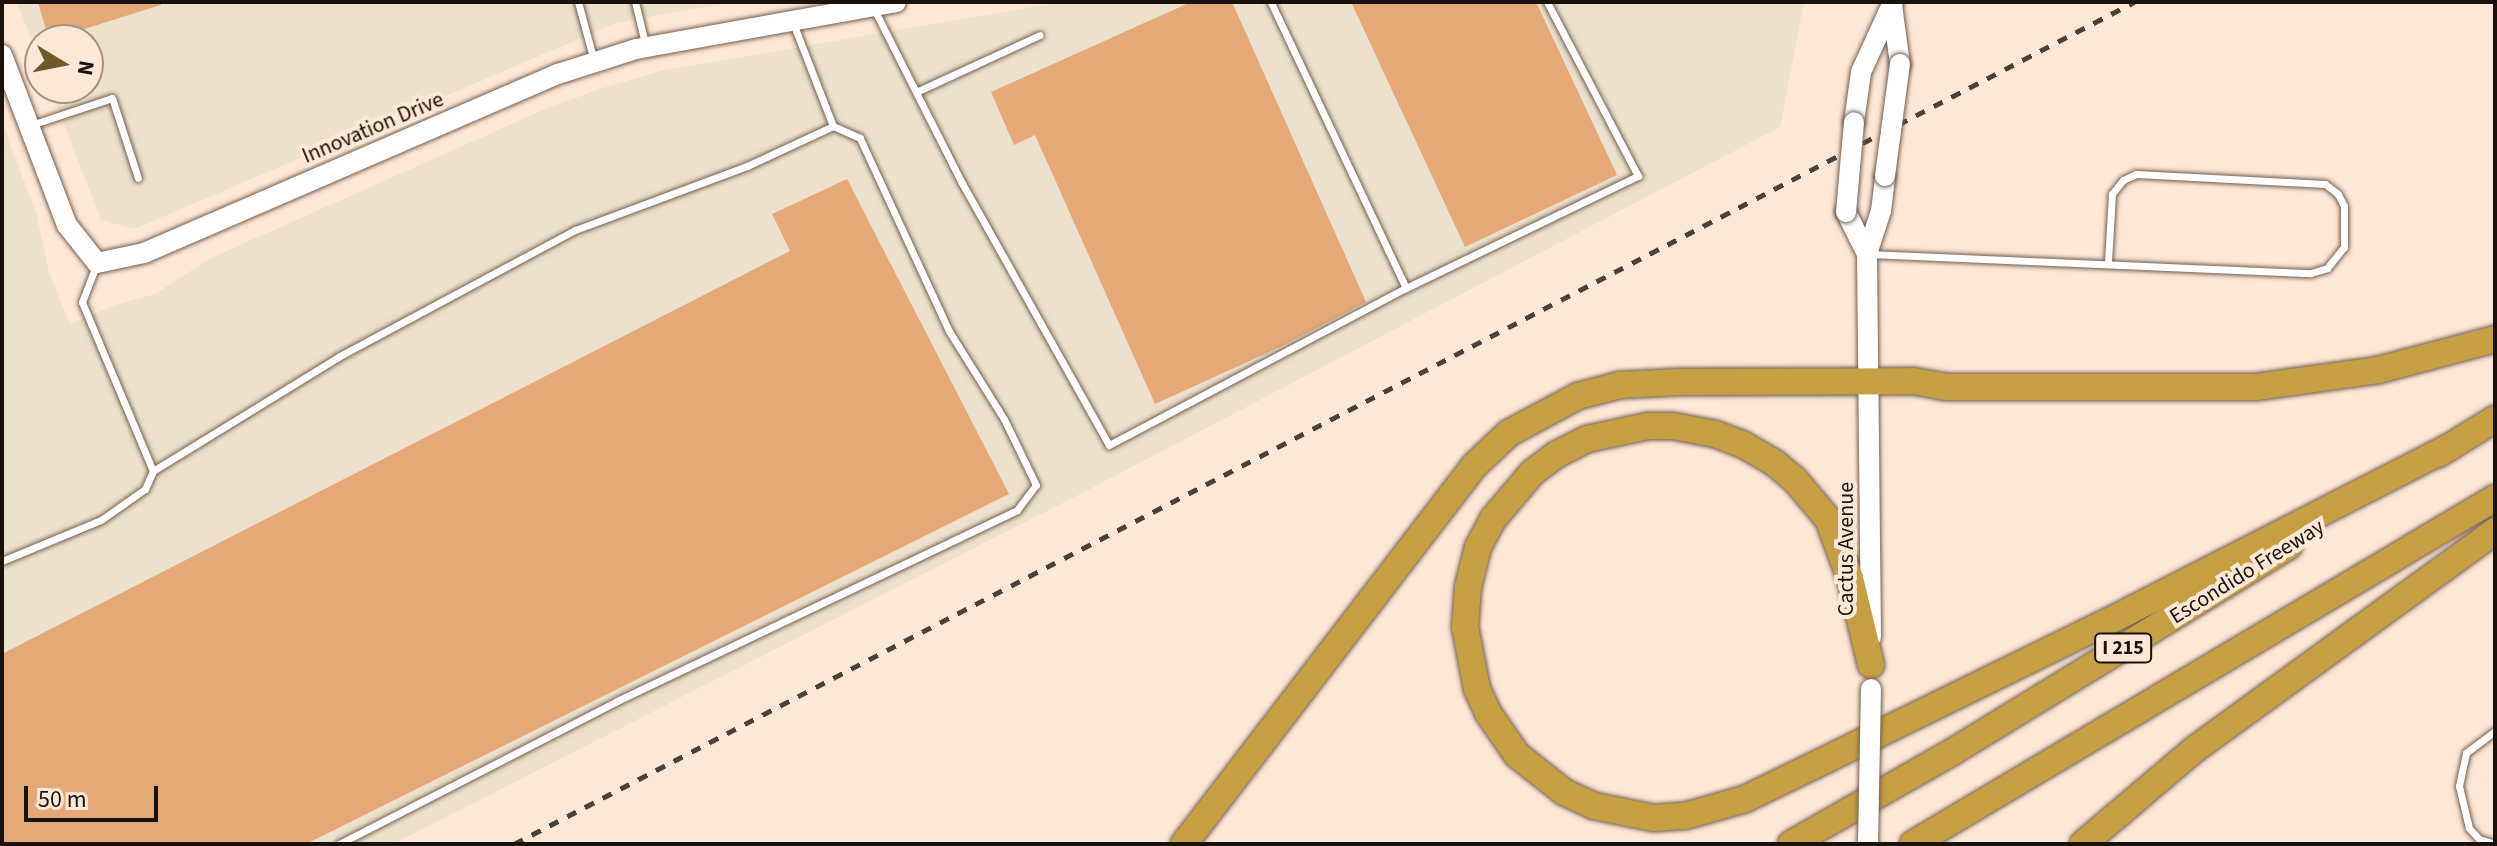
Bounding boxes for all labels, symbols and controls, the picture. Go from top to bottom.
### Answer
north arrow [24,24,104,104]
text: N [69,58,103,78]
street label: Innovation Drive [298,86,448,170]
street label: Cactus Avenue [1834,482,1860,616]
street label: Escondido Freeway [2165,514,2329,630]
road number: I 215 [2093,632,2153,664]
scale bar [28,770,162,820]
text: 50 m [38,782,87,817]

